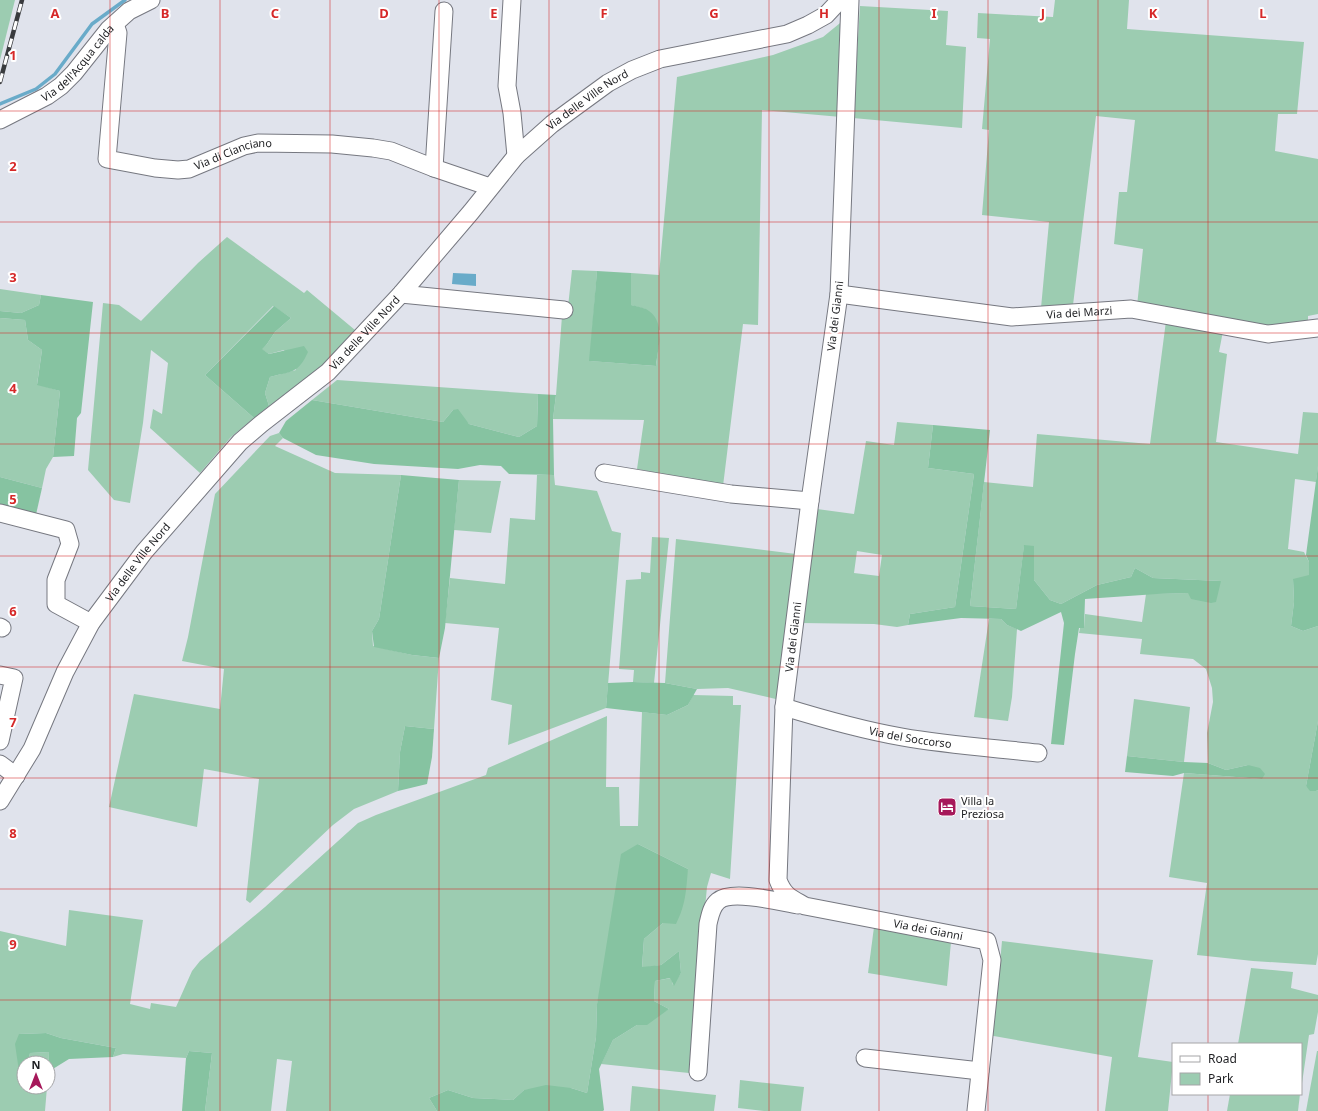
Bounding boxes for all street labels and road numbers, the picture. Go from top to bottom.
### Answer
street label: Via dell'Acqua calda [39,20,117,105]
street label: Via delle Ville Nord [543,66,631,133]
street label: Via di Cianciano [192,135,272,173]
street label: Via dei Gianni [823,280,846,352]
street label: Via delle Ville Nord [326,292,403,373]
street label: Via dei Marzi [1046,302,1113,322]
street label: Via delle Ville Nord [102,519,173,604]
street label: Via dei Gianni [781,601,804,673]
street label: Via del Soccorso [868,723,953,751]
street label: Via dei Gianni [892,915,964,943]

